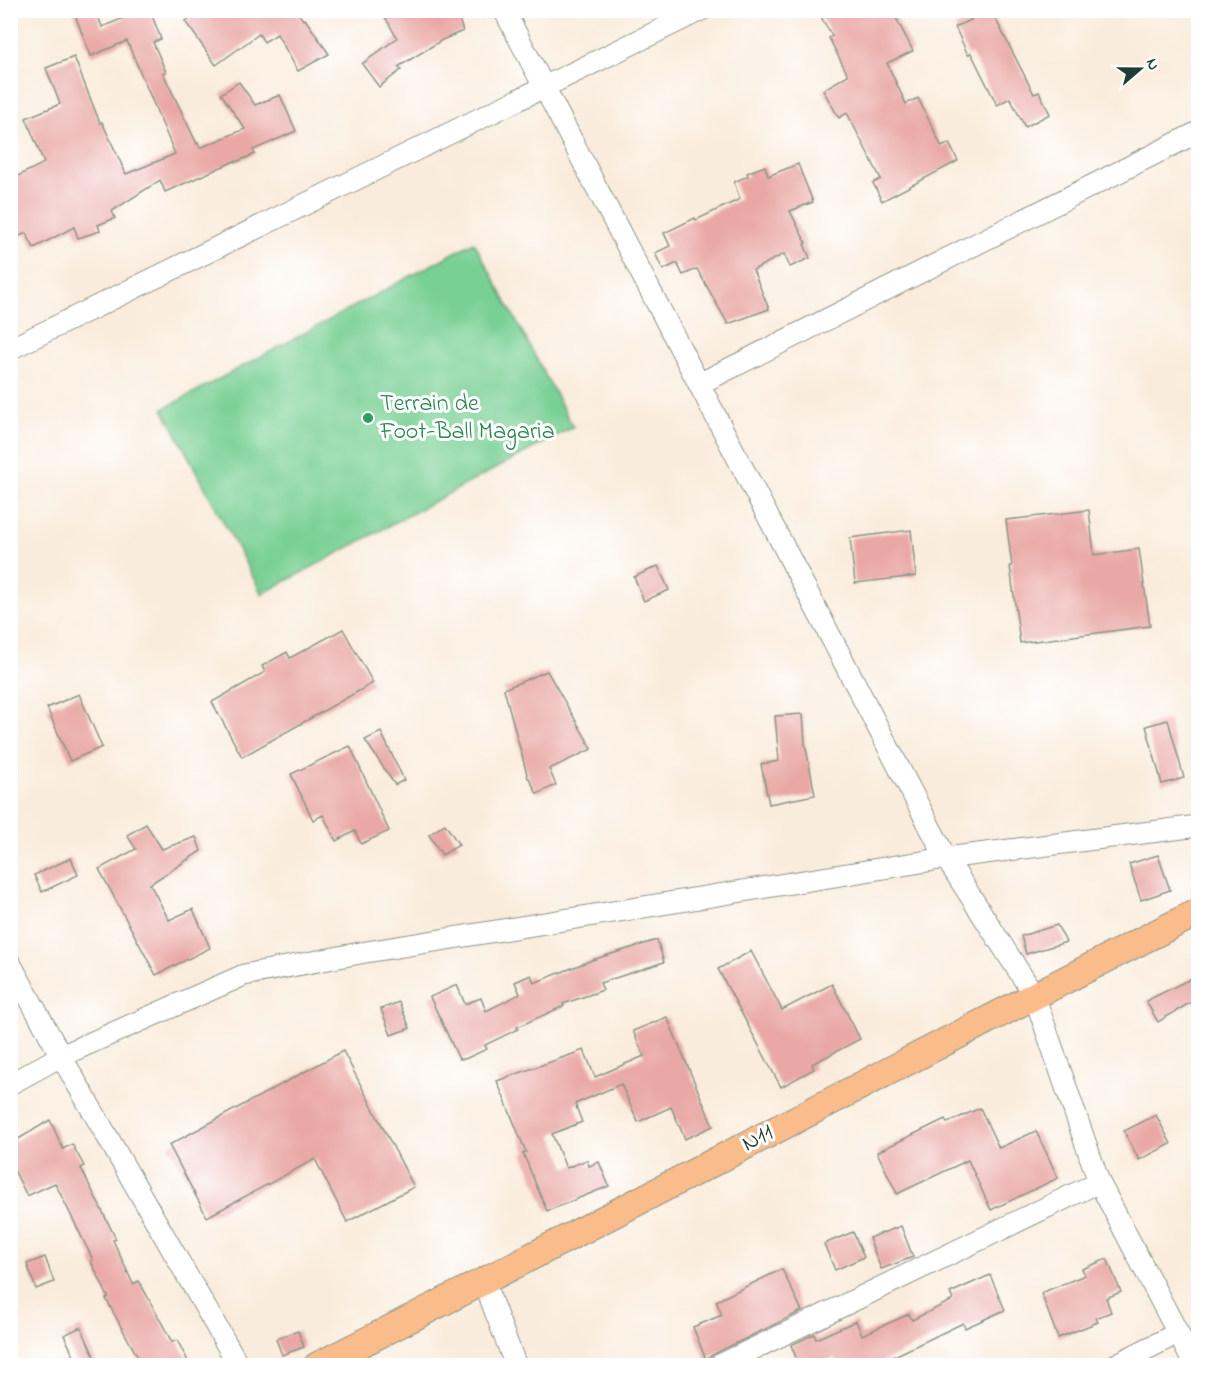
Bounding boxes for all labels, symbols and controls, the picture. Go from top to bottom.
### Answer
north arrow [1110,39,1170,99]
text: N [1139,55,1165,74]
place label: Terrain de Foot-Ball Magaria [379,387,555,450]
marker: Terrain de Foot-Ball Magaria [361,411,375,425]
street label: N11 [736,1116,780,1162]

